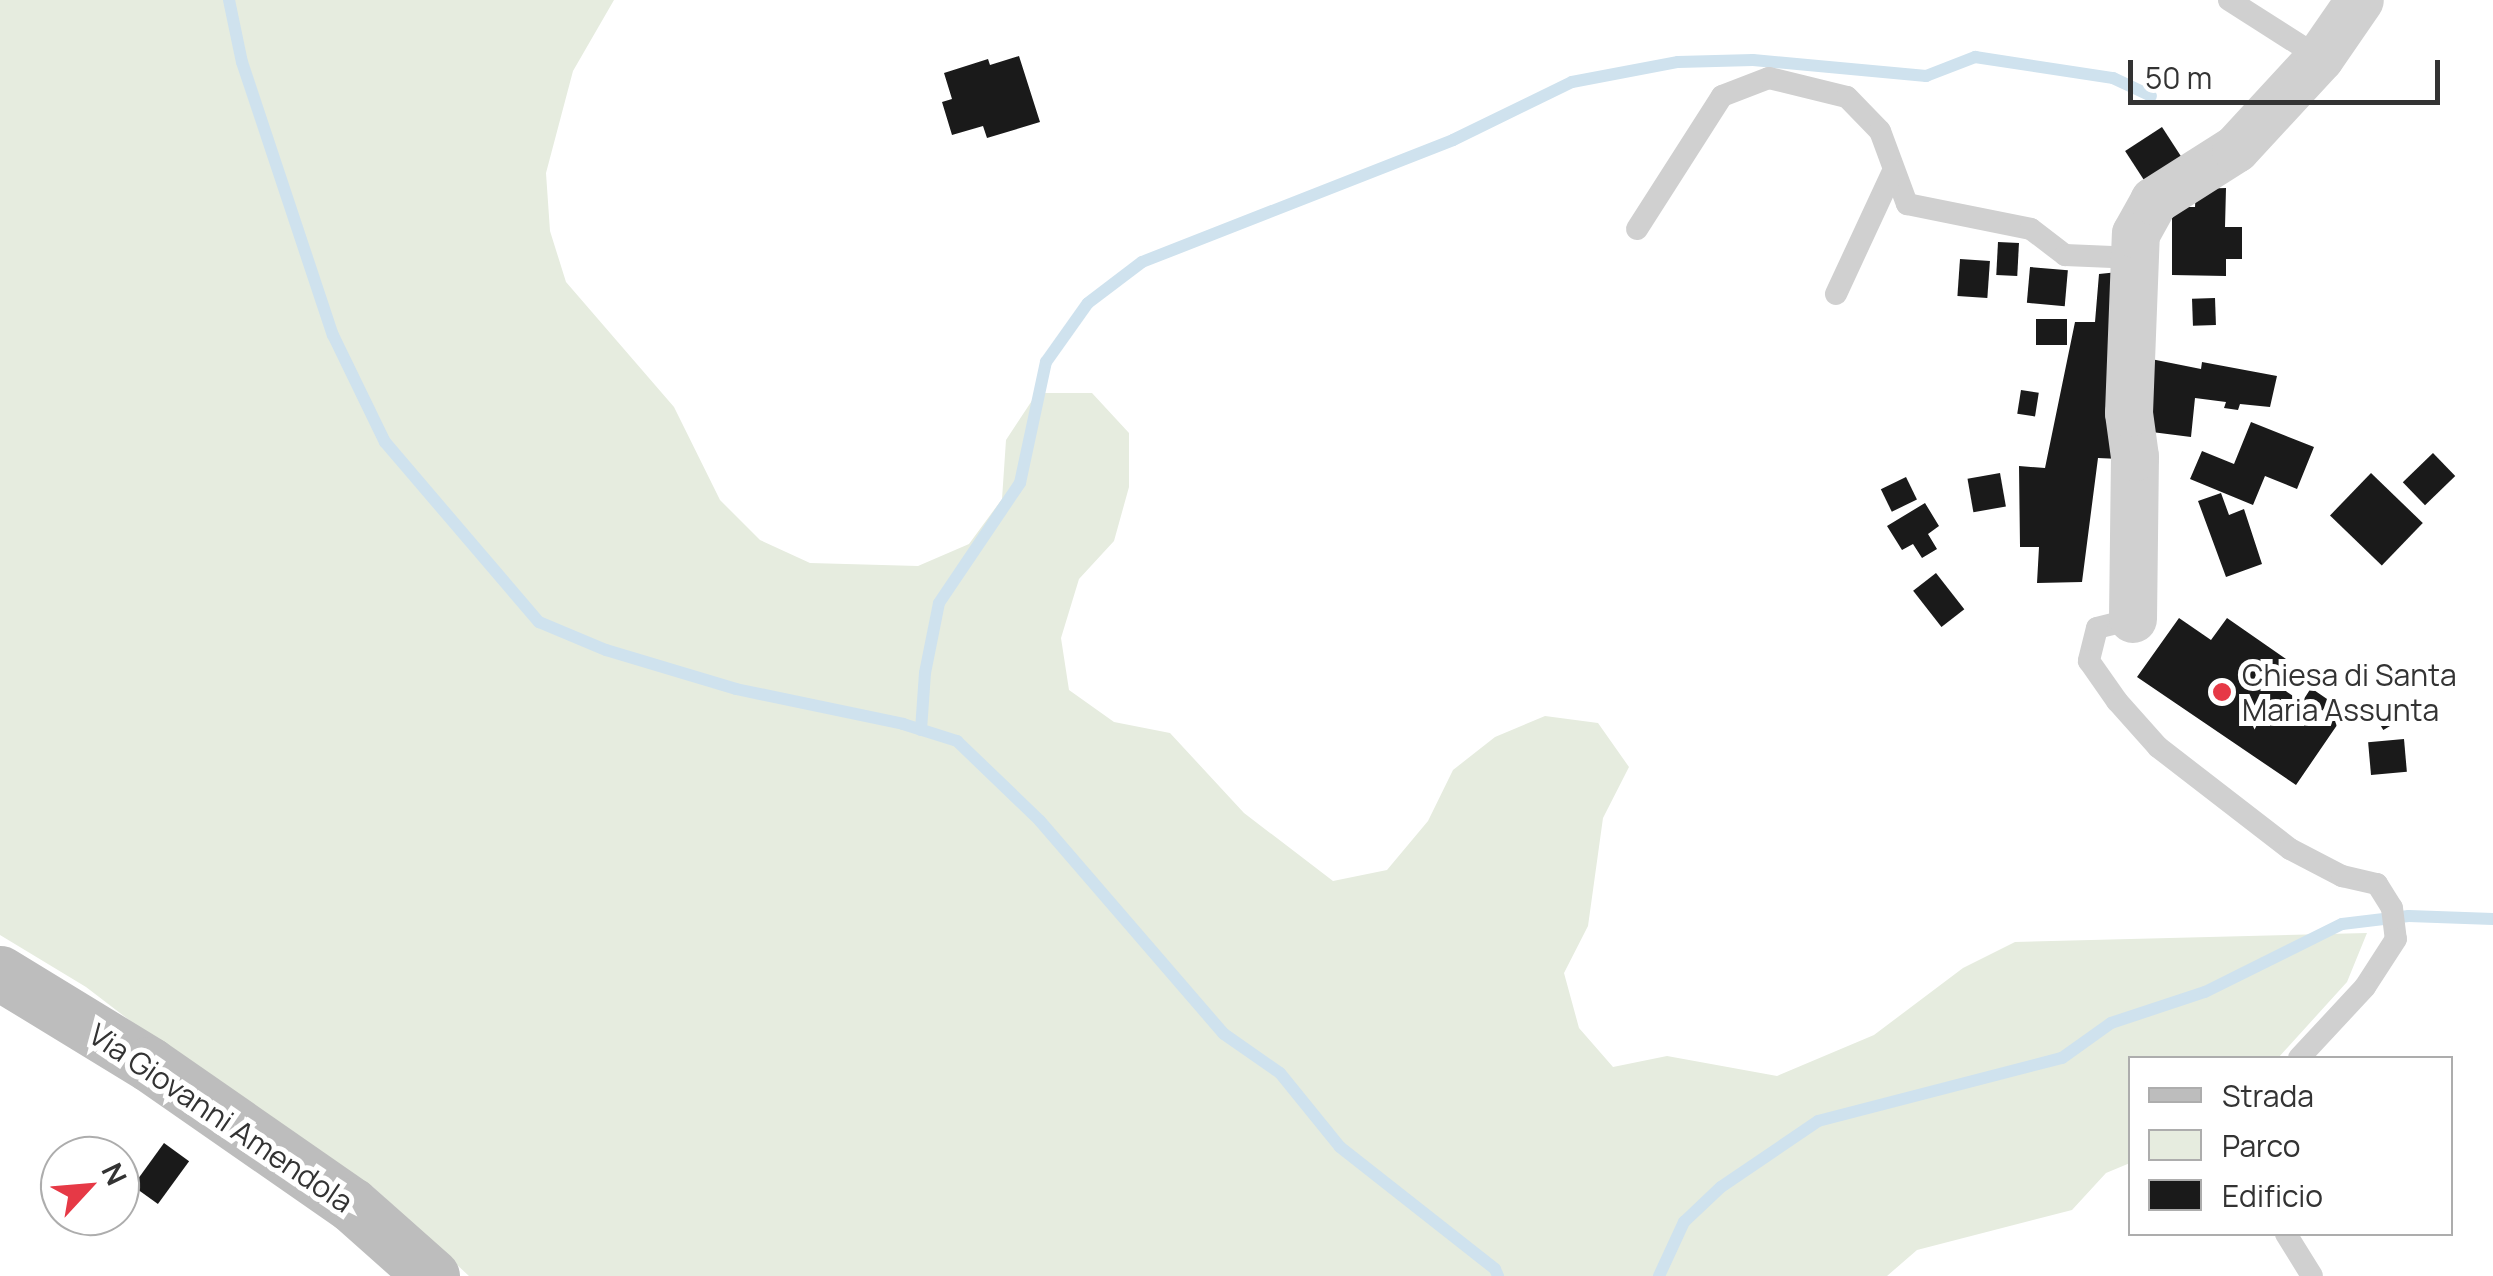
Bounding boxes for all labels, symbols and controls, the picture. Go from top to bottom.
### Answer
scale bar [2133,40,2446,102]
text: 50 m [2145,57,2212,98]
place label: Chiesa di Santa Maria Assunta [2242,657,2457,728]
marker: Chiesa di Santa Maria Assunta [2211,681,2233,703]
street label: Via Giovanni Amendola [82,1016,360,1220]
legend [2128,1056,2453,1236]
text: Strada [2222,1075,2314,1116]
text: Parco [2222,1125,2301,1166]
north arrow [40,1136,140,1236]
text: N [94,1156,137,1191]
text: Edificio [2222,1175,2323,1216]

